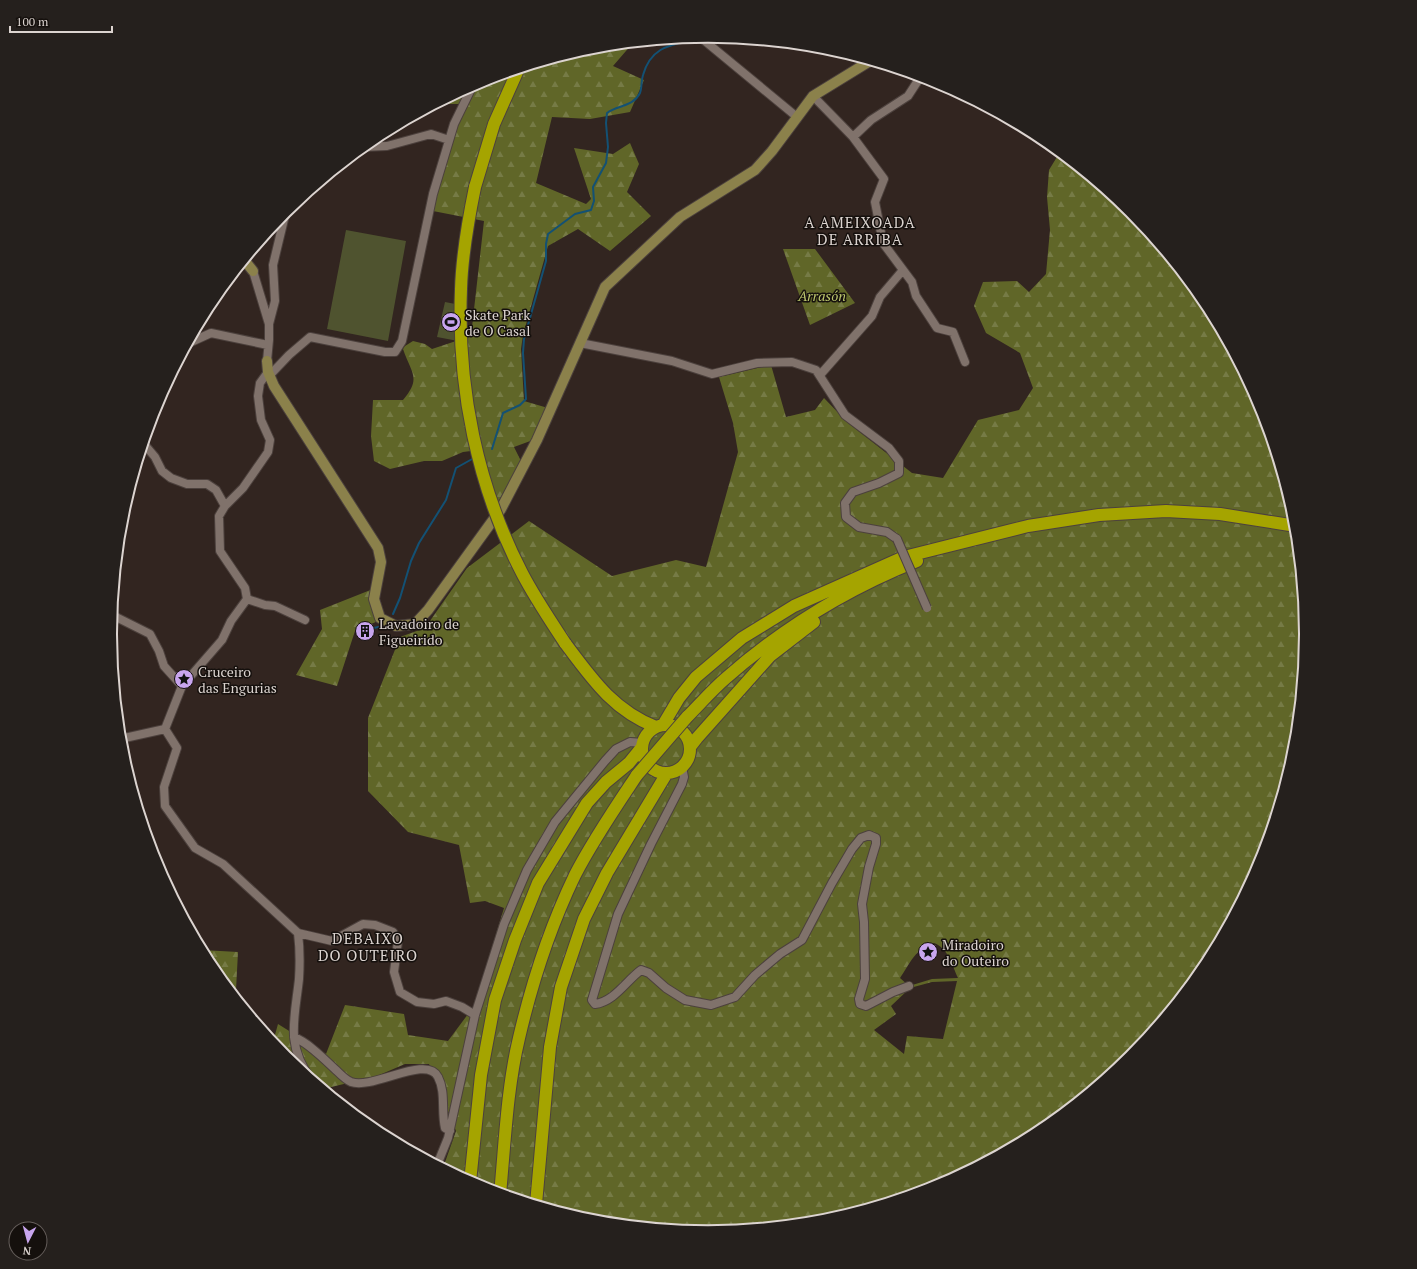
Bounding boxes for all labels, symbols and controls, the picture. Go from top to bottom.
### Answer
scale bar [10,8,112,34]
text: 100 m [16,14,49,29]
district label: A AMEIXOADA DE ARRIBA [804,212,916,249]
park label: Arrasón [797,286,846,305]
place label: Skate Park de O Casal [465,305,531,340]
sports icon: Skate Park de O Casal [440,311,462,333]
place label: Lavadoiro de Figueirido [379,614,459,649]
building icon: Lavadoiro de Figueirido [354,620,376,642]
place label: Cruceiro das Engurias [198,662,277,697]
place icon: Cruceiro das Engurias [173,668,195,690]
district label: DEBAIXO DO OUTEIRO [318,928,418,965]
place label: Miradoiro do Outeiro [942,935,1009,970]
place icon: Miradoiro do Outeiro [917,941,939,963]
north arrow [8,1221,48,1261]
text: N [21,1243,32,1258]

